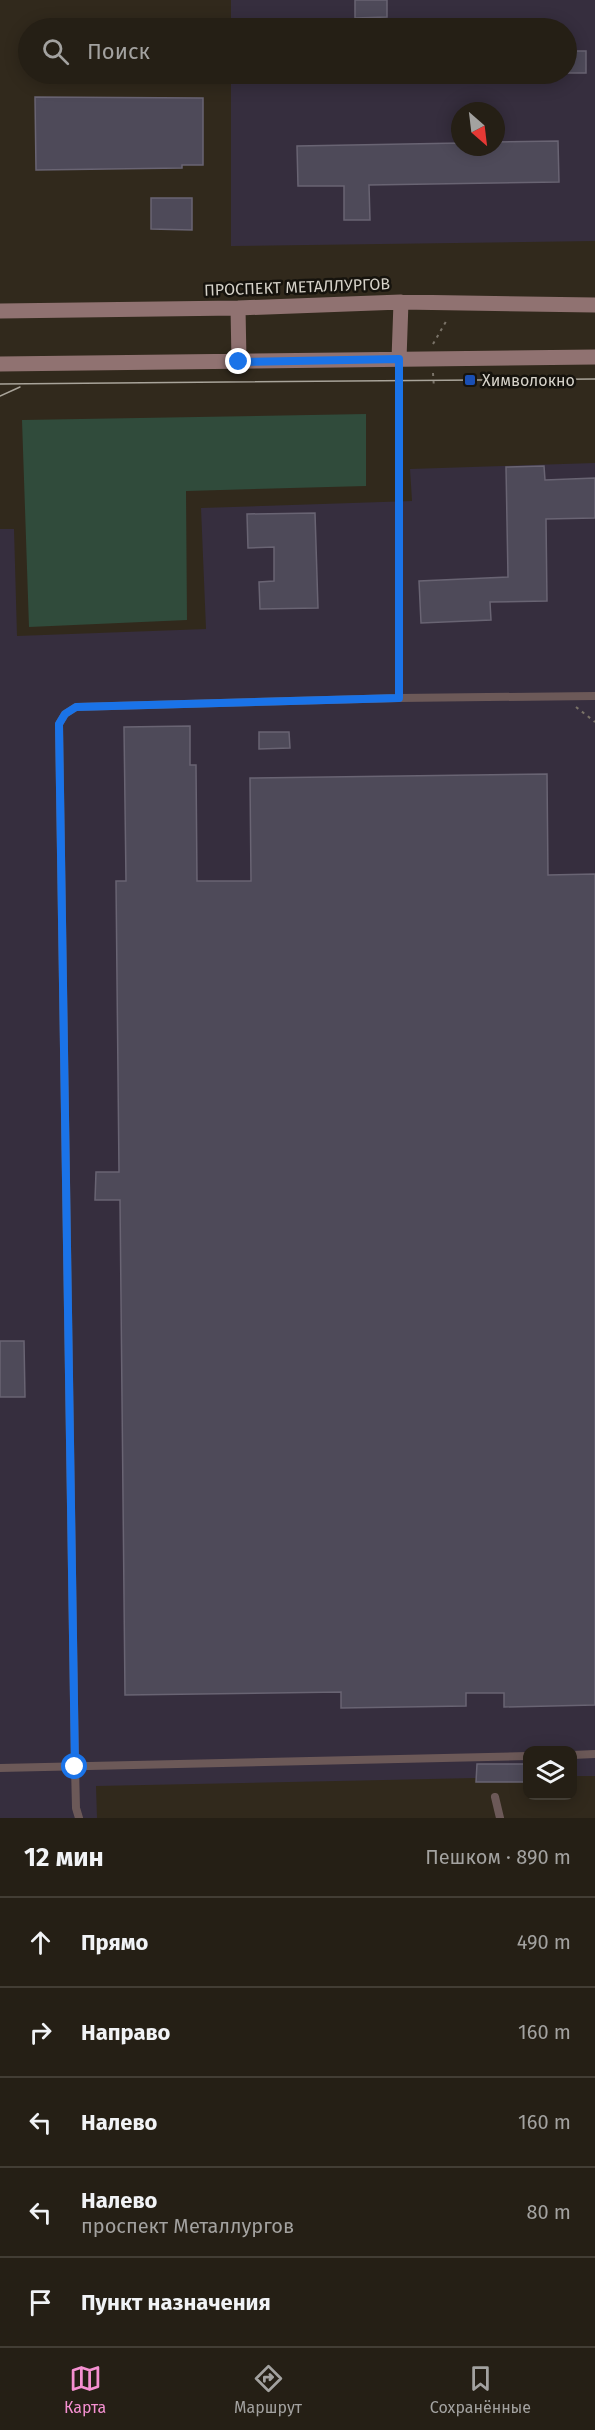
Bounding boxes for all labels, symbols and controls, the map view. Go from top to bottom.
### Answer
search box [18,18,577,84]
icon: search [39,35,72,68]
text: Поиск [87,38,150,65]
north arrow [451,102,505,156]
street label: ПРОСПЕКТ МЕТАЛЛУРГОВ [204,274,391,300]
route end [225,348,251,374]
place label: Химволокно [482,371,575,390]
marker: Химволокно [463,373,477,387]
map controls [523,1746,577,1800]
button: layers [523,1746,577,1800]
route start [61,1753,87,1779]
text: 12 мин [24,1842,104,1873]
text: Пешком · 890 m [425,1845,571,1869]
icon: ahead [24,1926,57,1959]
text: Прямо [81,1929,148,1956]
text: 490 m [517,1930,571,1954]
icon: right [24,2016,57,2049]
text: Направо [81,2019,170,2046]
text: 160 m [518,2020,571,2044]
icon: left [24,2106,57,2139]
text: Налево [81,2109,157,2136]
text: 160 m [518,2110,571,2134]
text: Налево [81,2187,157,2214]
icon: left [24,2196,57,2229]
text: 80 m [526,2200,571,2224]
text: проспект Металлургов [81,2214,294,2238]
icon: arrive [24,2286,57,2319]
text: Пункт назначения [81,2289,271,2316]
tab: Карта [64,2362,106,2417]
tab: Маршрут [234,2362,302,2417]
tab: Сохранённые [430,2362,531,2417]

